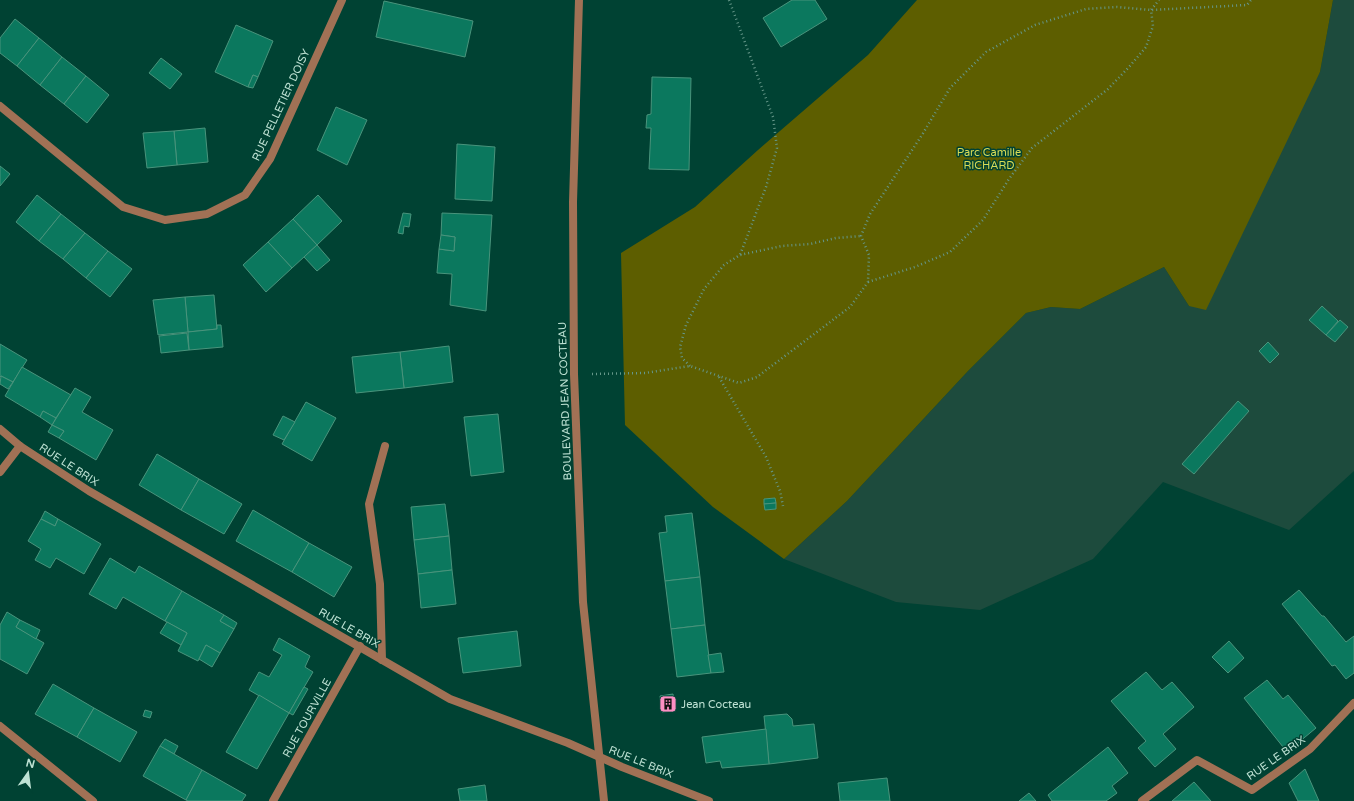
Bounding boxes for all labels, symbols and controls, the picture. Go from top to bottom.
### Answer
street label: RUE PELLETIER DOISY [249,47,313,163]
park label: Parc Camille RICHARD [957,146,1021,172]
street label: BOULEVARD JEAN COCTEAU [556,321,574,481]
street label: RUE LE BRIX [37,441,101,489]
street label: RUE LE BRIX [316,605,382,651]
street label: RUE TOURVILLE [280,676,334,760]
building icon: Jean Cocteau [658,694,678,714]
place label: Jean Cocteau [681,698,751,711]
street label: RUE LE BRIX [1244,733,1308,783]
street label: RUE LE BRIX [607,743,675,781]
north arrow [8,753,48,793]
text: N [24,756,36,771]

